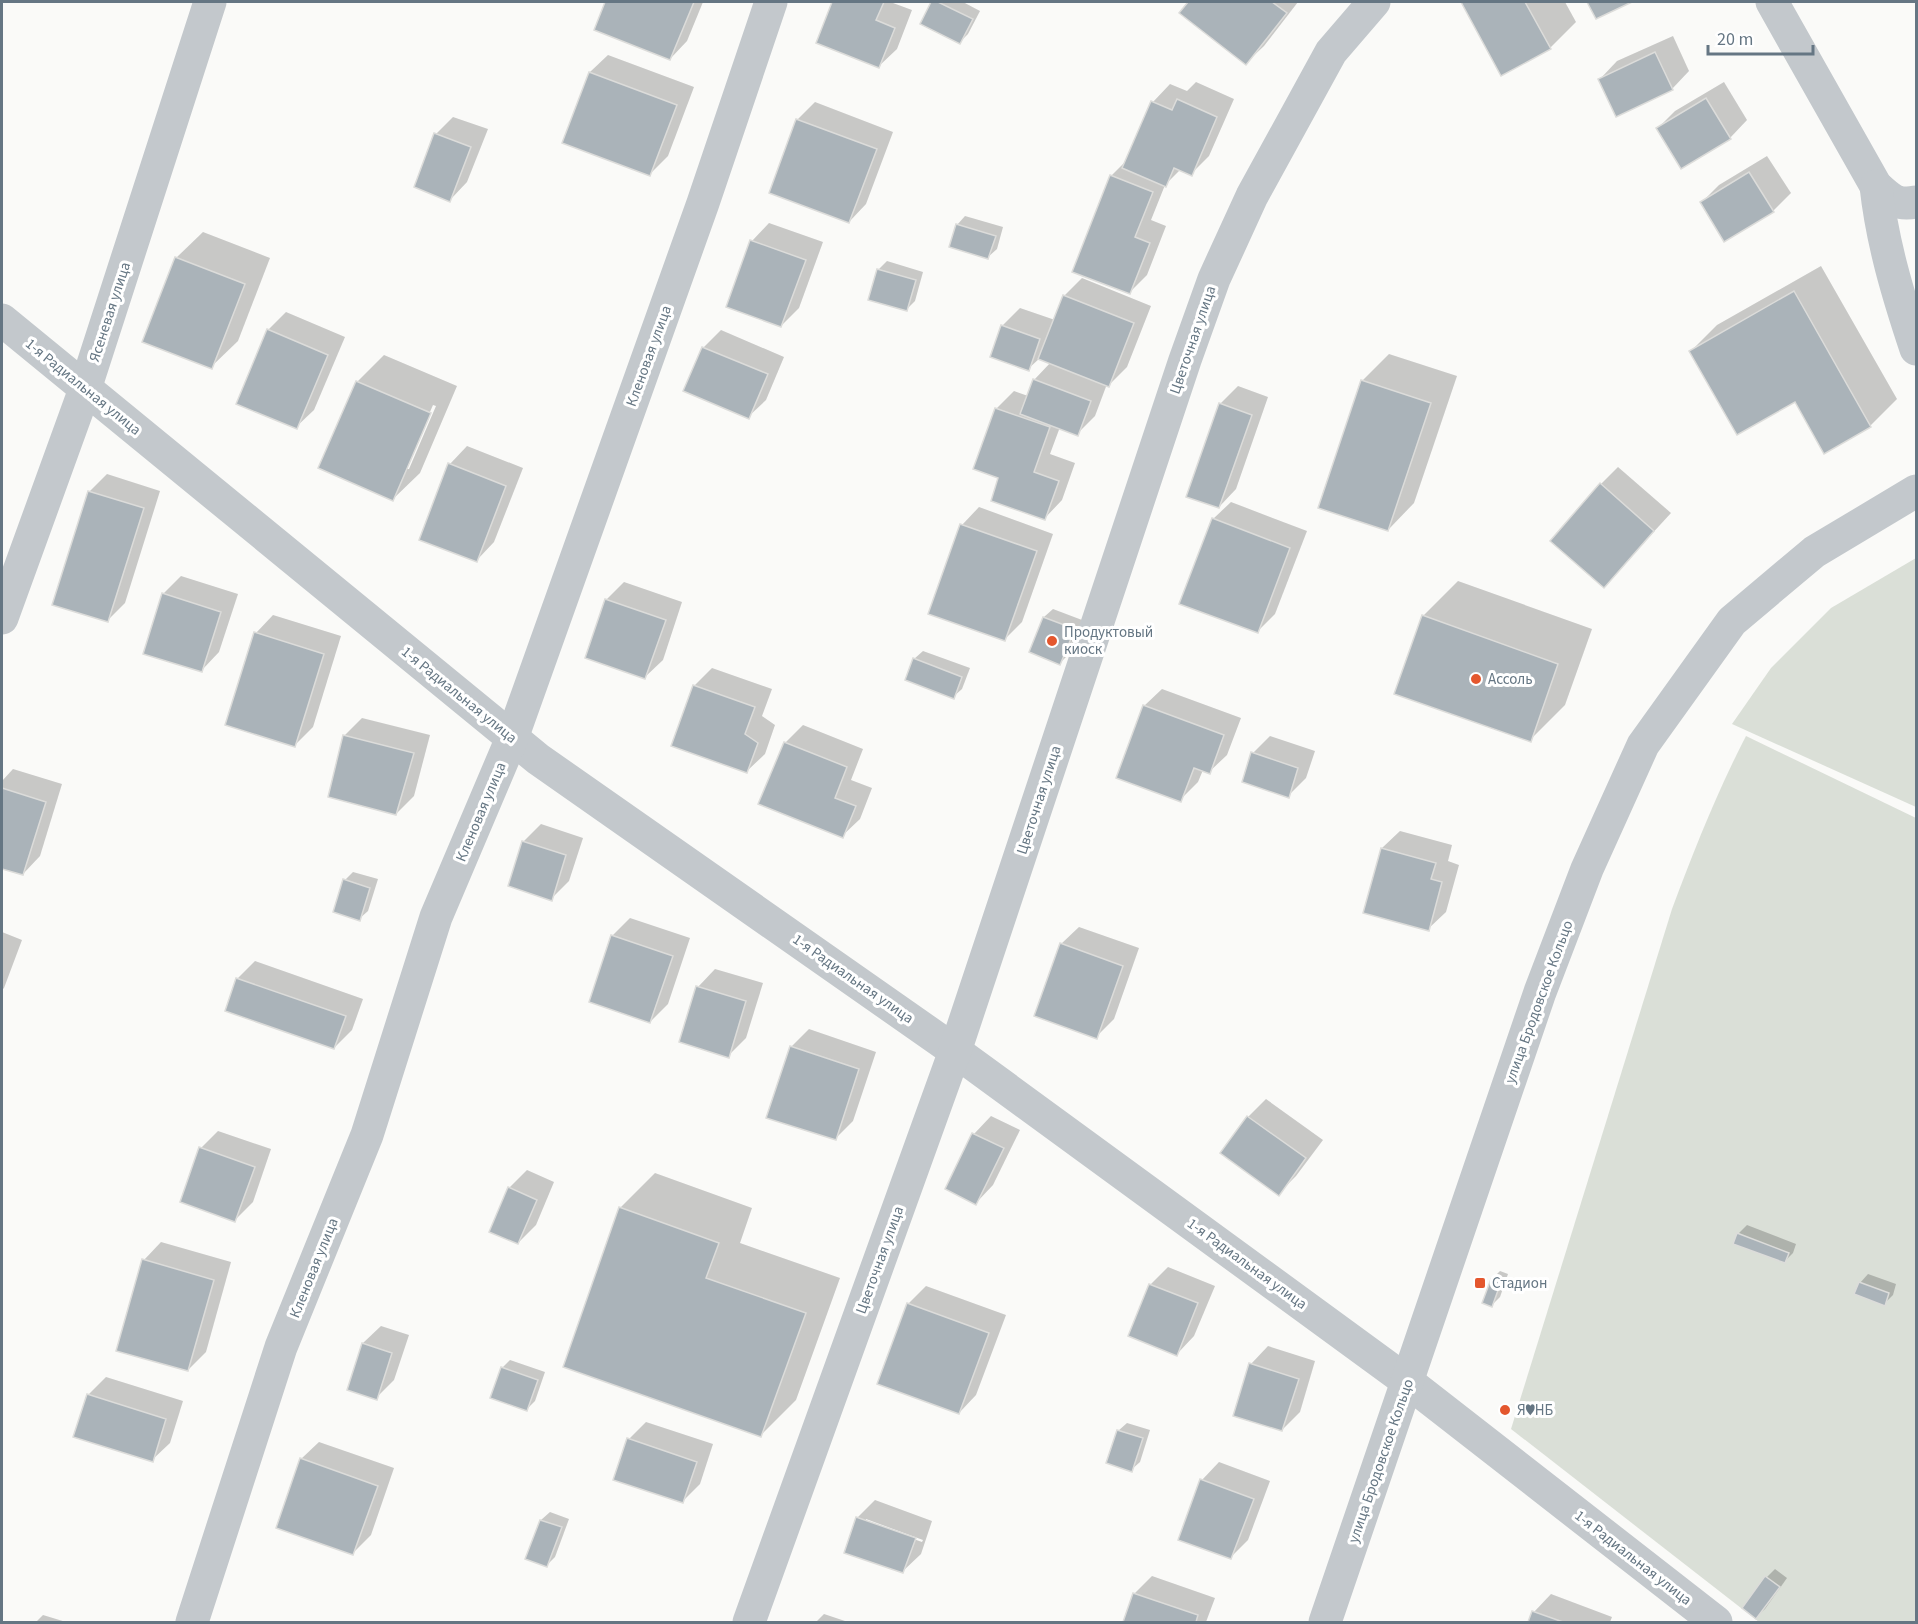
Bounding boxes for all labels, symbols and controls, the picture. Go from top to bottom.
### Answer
scale bar [1708,18,1813,56]
text: 20 m [1717,27,1753,52]
street label: Ясеневая улица [84,259,136,365]
street label: Цветочная улица [1165,283,1221,397]
street label: Кленовая улица [621,303,677,409]
street label: 1-я Радиальная улица [21,334,145,440]
place label: Продуктовый киоск [1064,622,1153,660]
marker: Продуктовый киоск [1045,634,1059,648]
street label: 1-я Радиальная улица [397,642,521,748]
place label: Ассоль [1488,669,1533,690]
marker: Ассоль [1469,672,1483,686]
street label: Цветочная улица [1012,743,1066,857]
street label: Кленовая улица [451,759,511,865]
street label: улица Бродовское Кольцо [1500,917,1578,1087]
street label: 1-я Радиальная улица [788,929,918,1029]
street label: Цветочная улица [851,1203,909,1317]
street label: 1-я Радиальная улица [1183,1213,1311,1315]
street label: Кленовая улица [284,1215,344,1321]
place label: Стадион [1492,1273,1547,1294]
marker: Стадион [1473,1276,1487,1290]
street label: улица Бродовское Кольцо [1343,1376,1419,1546]
place label: Я♥НБ [1517,1400,1554,1421]
marker: Я♥НБ [1498,1403,1512,1417]
street label: 1-я Радиальная улица [1570,1506,1696,1610]

